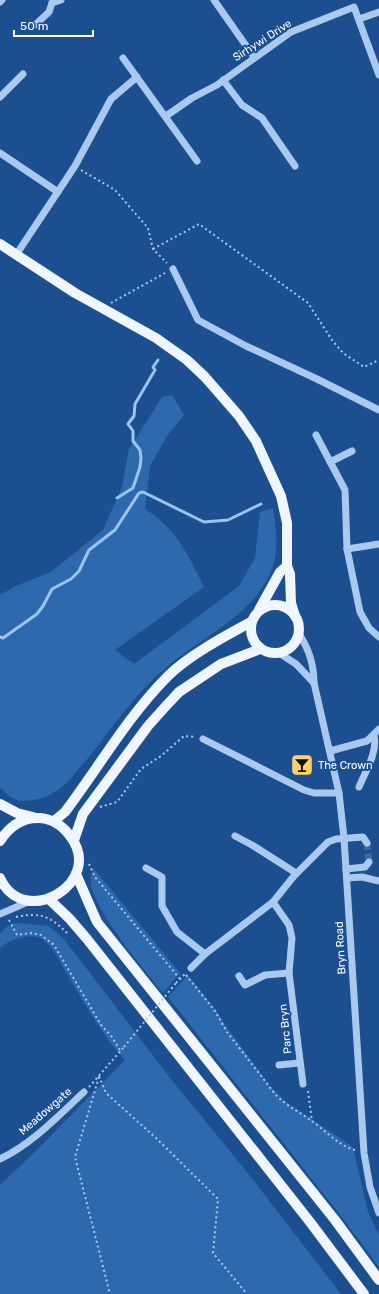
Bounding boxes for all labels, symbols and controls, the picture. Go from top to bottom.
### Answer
scale bar [14,12,93,38]
street label: Sirhywi Drive [231,17,294,64]
text: 50 m [20,19,48,33]
bar icon: The Crown [289,752,315,778]
place label: The Crown [318,759,373,772]
street label: Bryn Road [333,921,348,975]
street label: Parc Bryn [276,1003,295,1055]
street label: Meadowgate [16,1085,74,1138]

